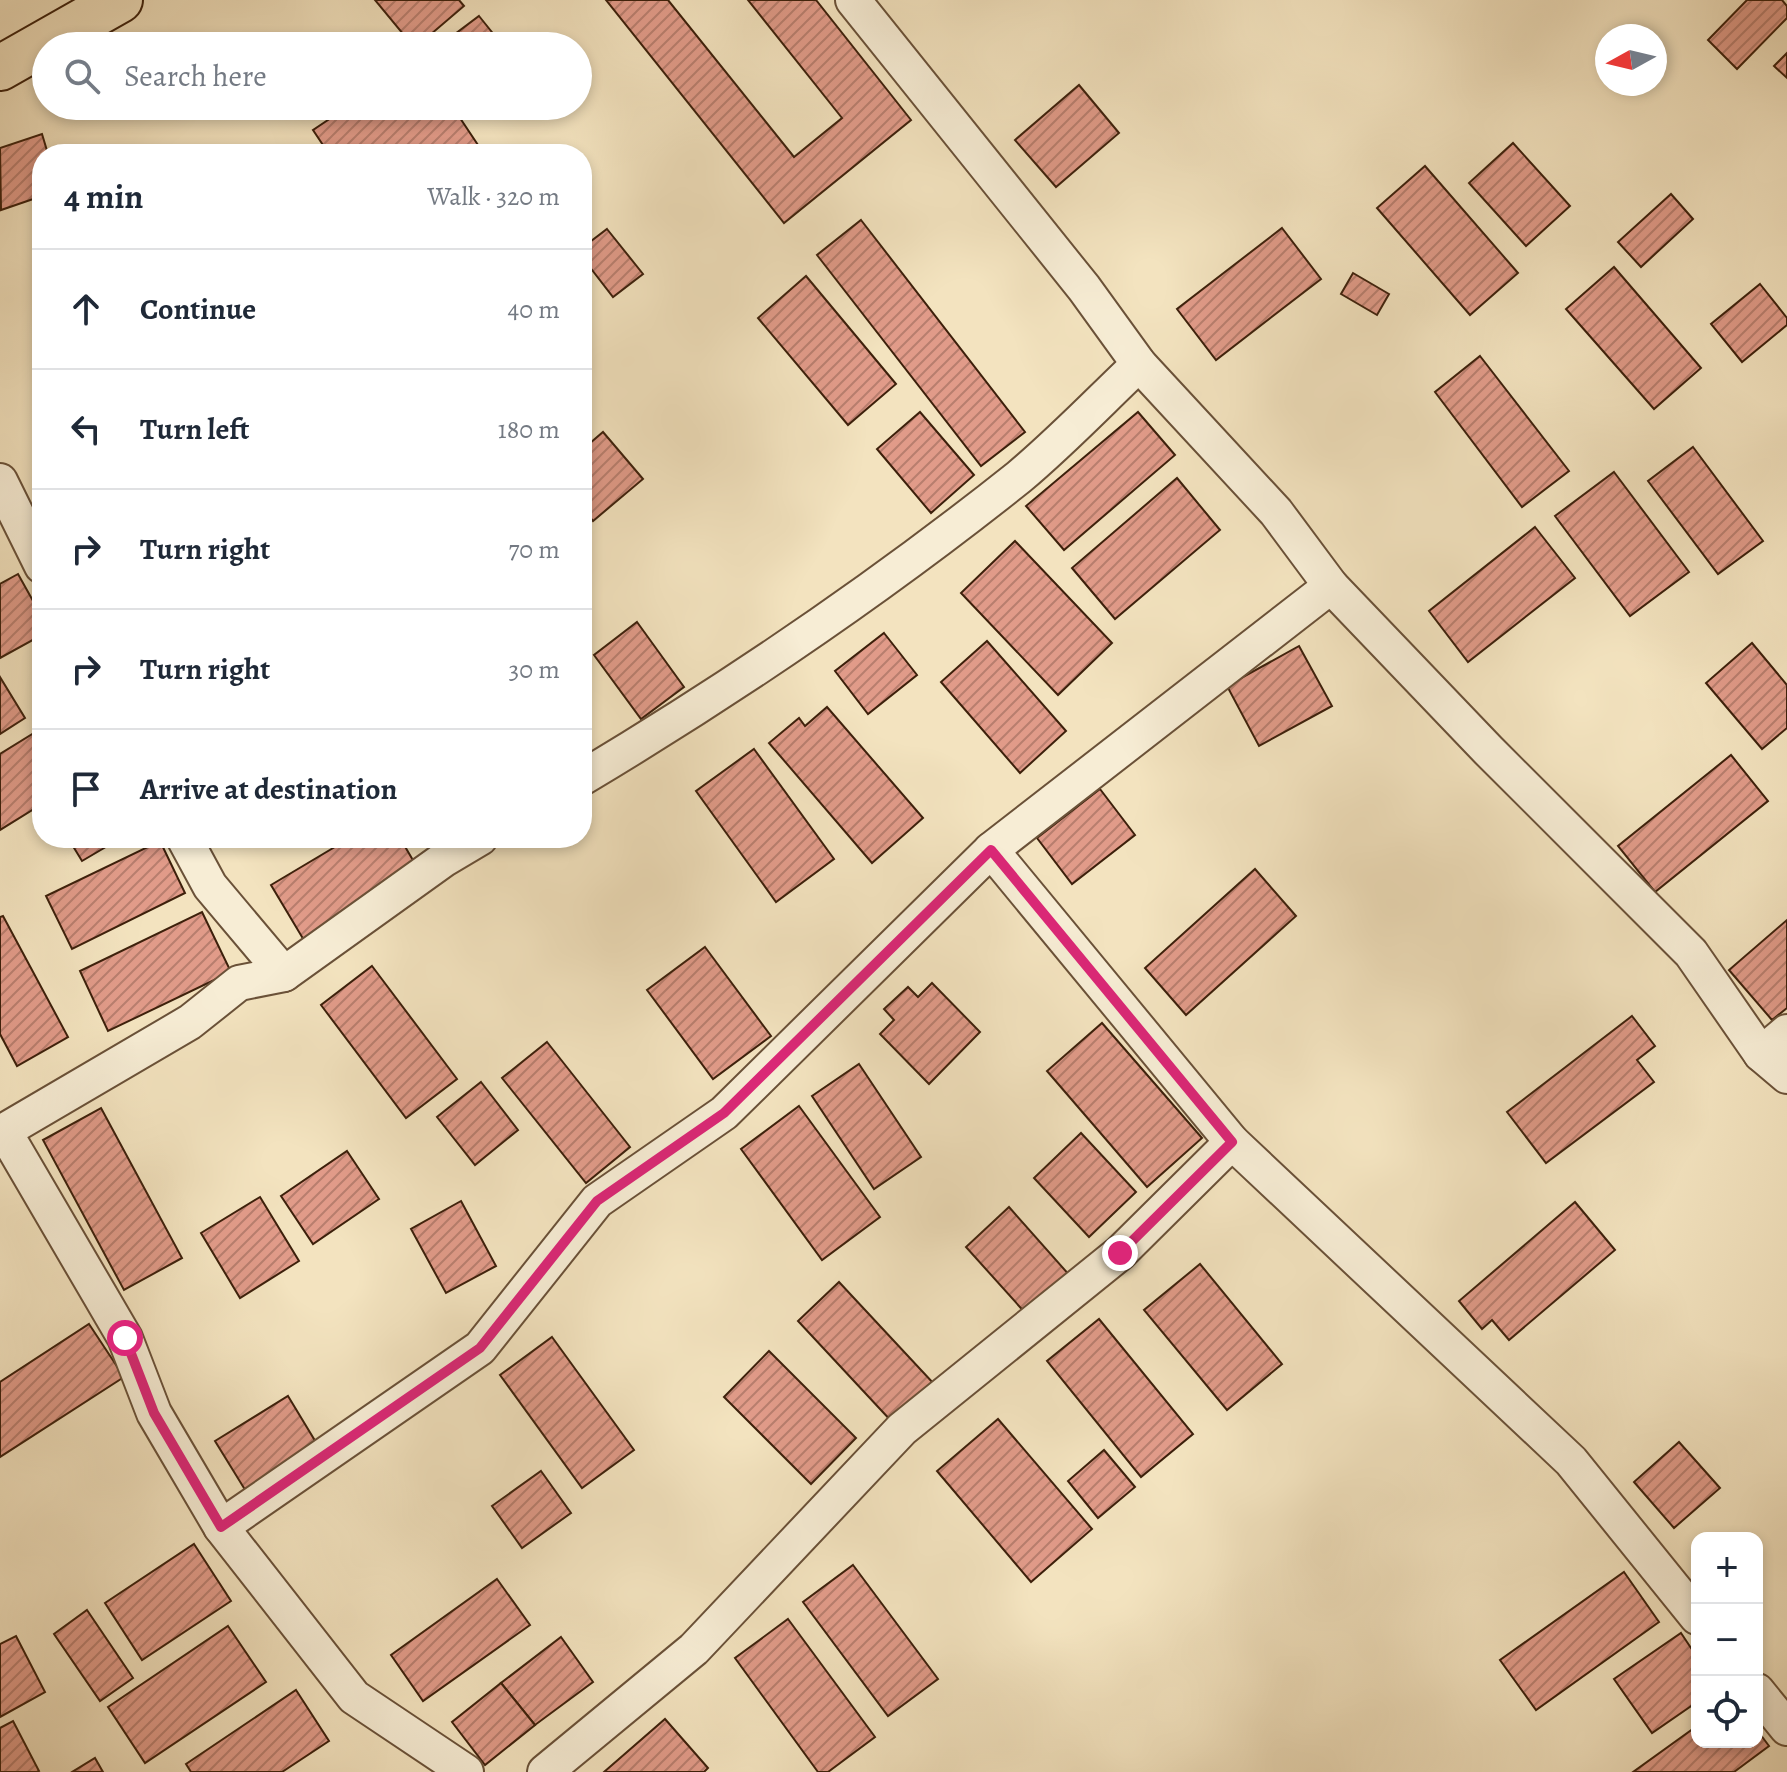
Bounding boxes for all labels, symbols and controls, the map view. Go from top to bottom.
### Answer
north arrow [1595,24,1667,96]
search box [32,32,592,120]
icon: search [60,54,104,98]
text: Search here [124,56,267,96]
text: 4 min [64,173,143,220]
text: Walk · 320 m [427,179,560,214]
icon: ahead [64,287,108,331]
text: Continue [140,289,256,329]
text: 40 m [508,292,560,327]
icon: left [64,407,108,451]
text: Turn left [140,409,249,449]
text: 180 m [498,412,560,447]
icon: right [64,527,108,571]
text: Turn right [140,529,270,569]
text: 70 m [508,532,560,567]
icon: right [64,647,108,691]
text: Turn right [140,649,270,689]
text: 30 m [509,652,560,687]
icon: arrive [64,767,108,811]
text: Arrive at destination [140,769,397,809]
route end [1102,1235,1138,1271]
route start [107,1320,143,1356]
map controls [1691,1532,1763,1748]
button: + [1691,1532,1763,1604]
button: − [1691,1604,1763,1676]
button: locate [1691,1676,1763,1748]

